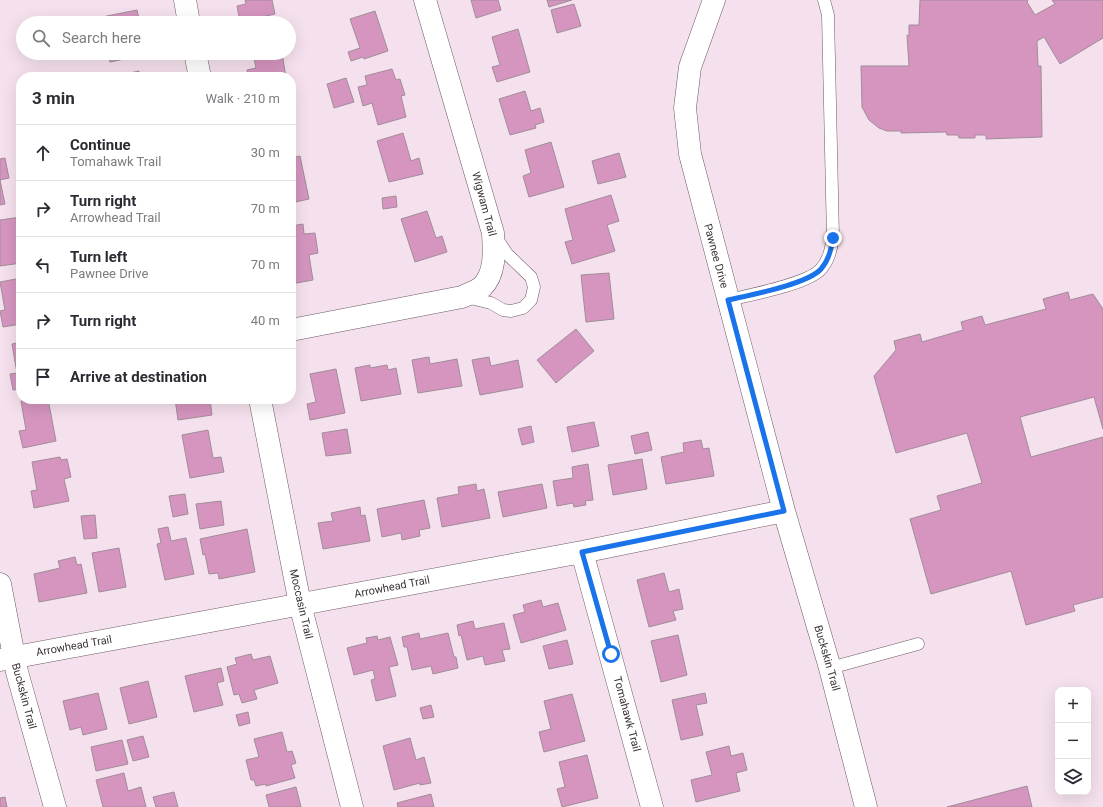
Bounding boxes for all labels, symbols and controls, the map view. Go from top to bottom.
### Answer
search box [16,16,296,60]
icon: search [30,27,52,49]
text: Search here [62,29,141,47]
text: 3 min [32,88,75,108]
text: Walk · 210 m [205,91,280,106]
text: Continue [70,136,131,154]
icon: ahead [32,142,54,164]
text: 30 m [251,145,280,160]
text: Tomahawk Trail [70,154,161,169]
street label: Wigwam Trail [469,170,499,238]
text: Turn right [70,192,136,210]
icon: right [32,198,54,220]
text: 70 m [251,201,280,216]
text: Arrowhead Trail [70,210,161,225]
street label: Pawnee Drive [701,222,731,290]
route end [824,229,842,247]
text: Turn left [70,248,127,266]
icon: left [32,254,54,276]
text: 70 m [251,257,280,272]
text: Pawnee Drive [70,266,148,281]
icon: right [32,310,54,332]
text: Turn right [70,312,136,330]
text: 40 m [251,313,280,328]
icon: arrive [32,366,54,388]
text: Arrive at destination [70,368,207,386]
street label: Moccasin Trail [287,568,315,640]
street label: Arrowhead Trail [353,573,431,601]
street label: Buckskin Trail [811,624,843,692]
street label: Arrowhead Trail [35,633,113,659]
route start [602,645,620,663]
street label: Buckskin Trail [9,662,39,730]
street label: Tomahawk Trail [611,675,643,753]
map controls [1055,687,1091,795]
button: + [1055,687,1091,723]
button: − [1055,723,1091,759]
button: layers [1055,759,1091,795]

